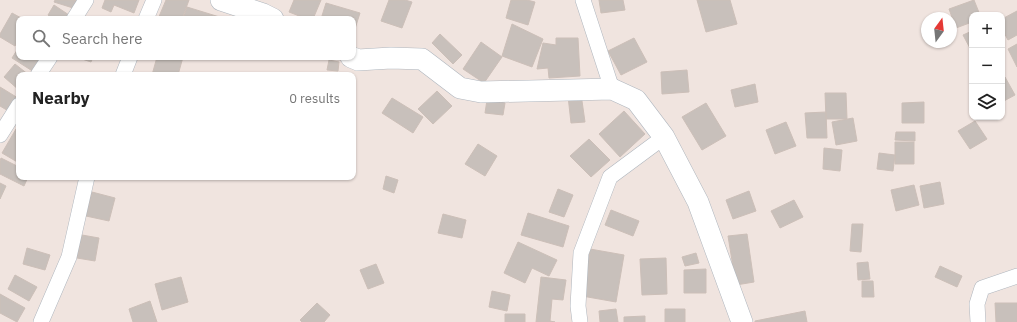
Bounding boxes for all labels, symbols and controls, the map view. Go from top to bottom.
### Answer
north arrow [921,12,957,48]
map controls [969,12,1005,120]
button: + [969,12,1005,48]
search box [16,16,356,60]
icon: search [30,27,52,49]
text: Search here [62,29,142,48]
button: − [969,48,1005,84]
button: layers [969,84,1005,120]
text: Nearby [32,87,90,109]
text: 0 results [289,90,340,107]

